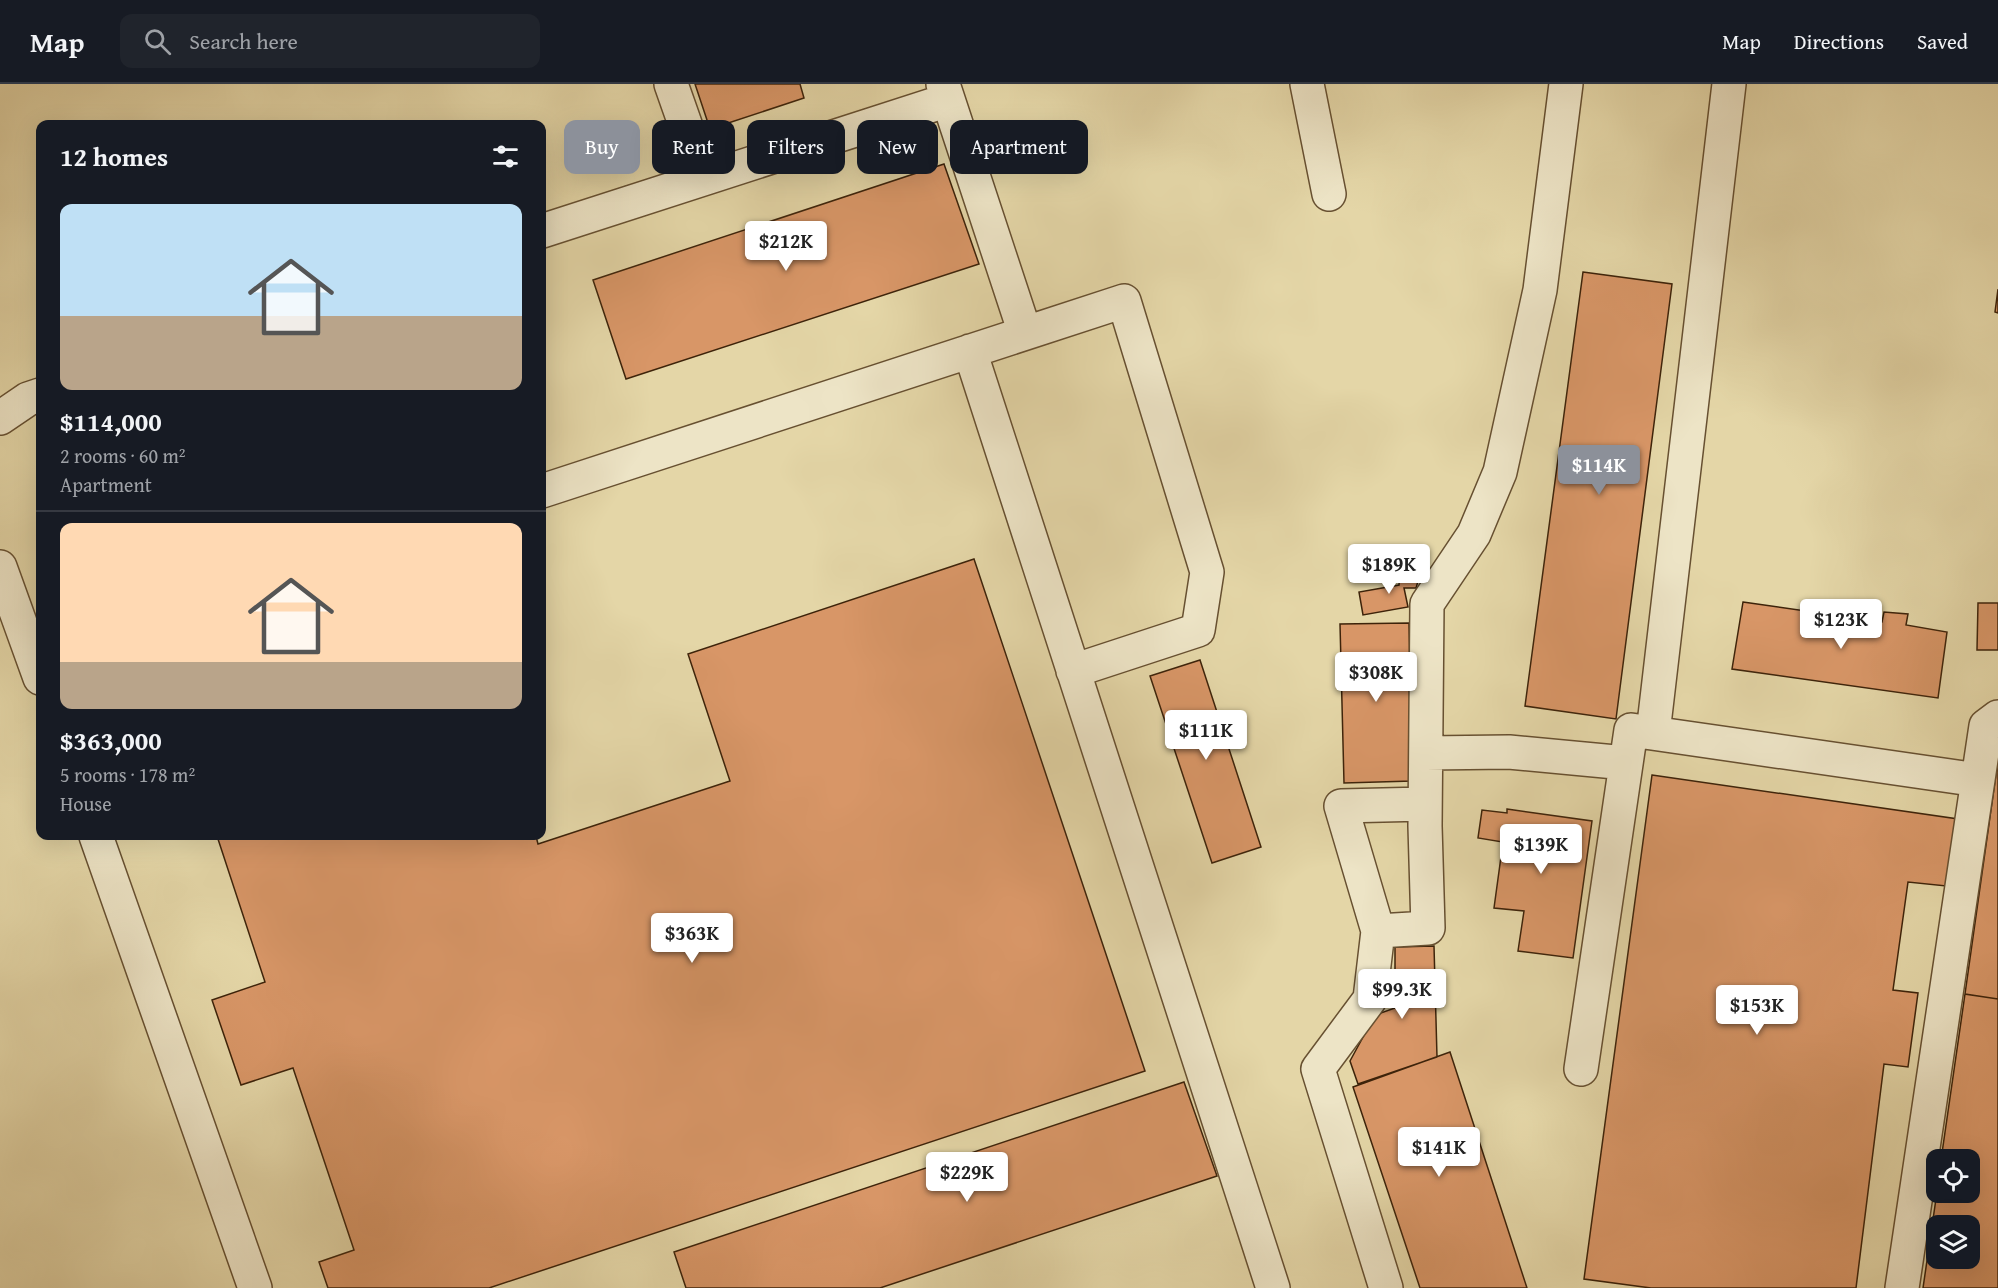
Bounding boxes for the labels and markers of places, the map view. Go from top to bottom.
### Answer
pin: $212K [744,221,828,272]
pin: $114K [1557,445,1641,496]
pin: $189K [1347,544,1431,595]
pin: $123K [1799,599,1883,650]
pin: $308K [1334,652,1418,703]
pin: $111K [1164,710,1248,761]
pin: $139K [1499,824,1583,875]
pin: $363K [650,913,734,964]
pin: $99.3K [1353,969,1451,1020]
pin: $153K [1715,985,1799,1036]
pin: $141K [1397,1127,1481,1178]
pin: $229K [925,1152,1009,1203]

